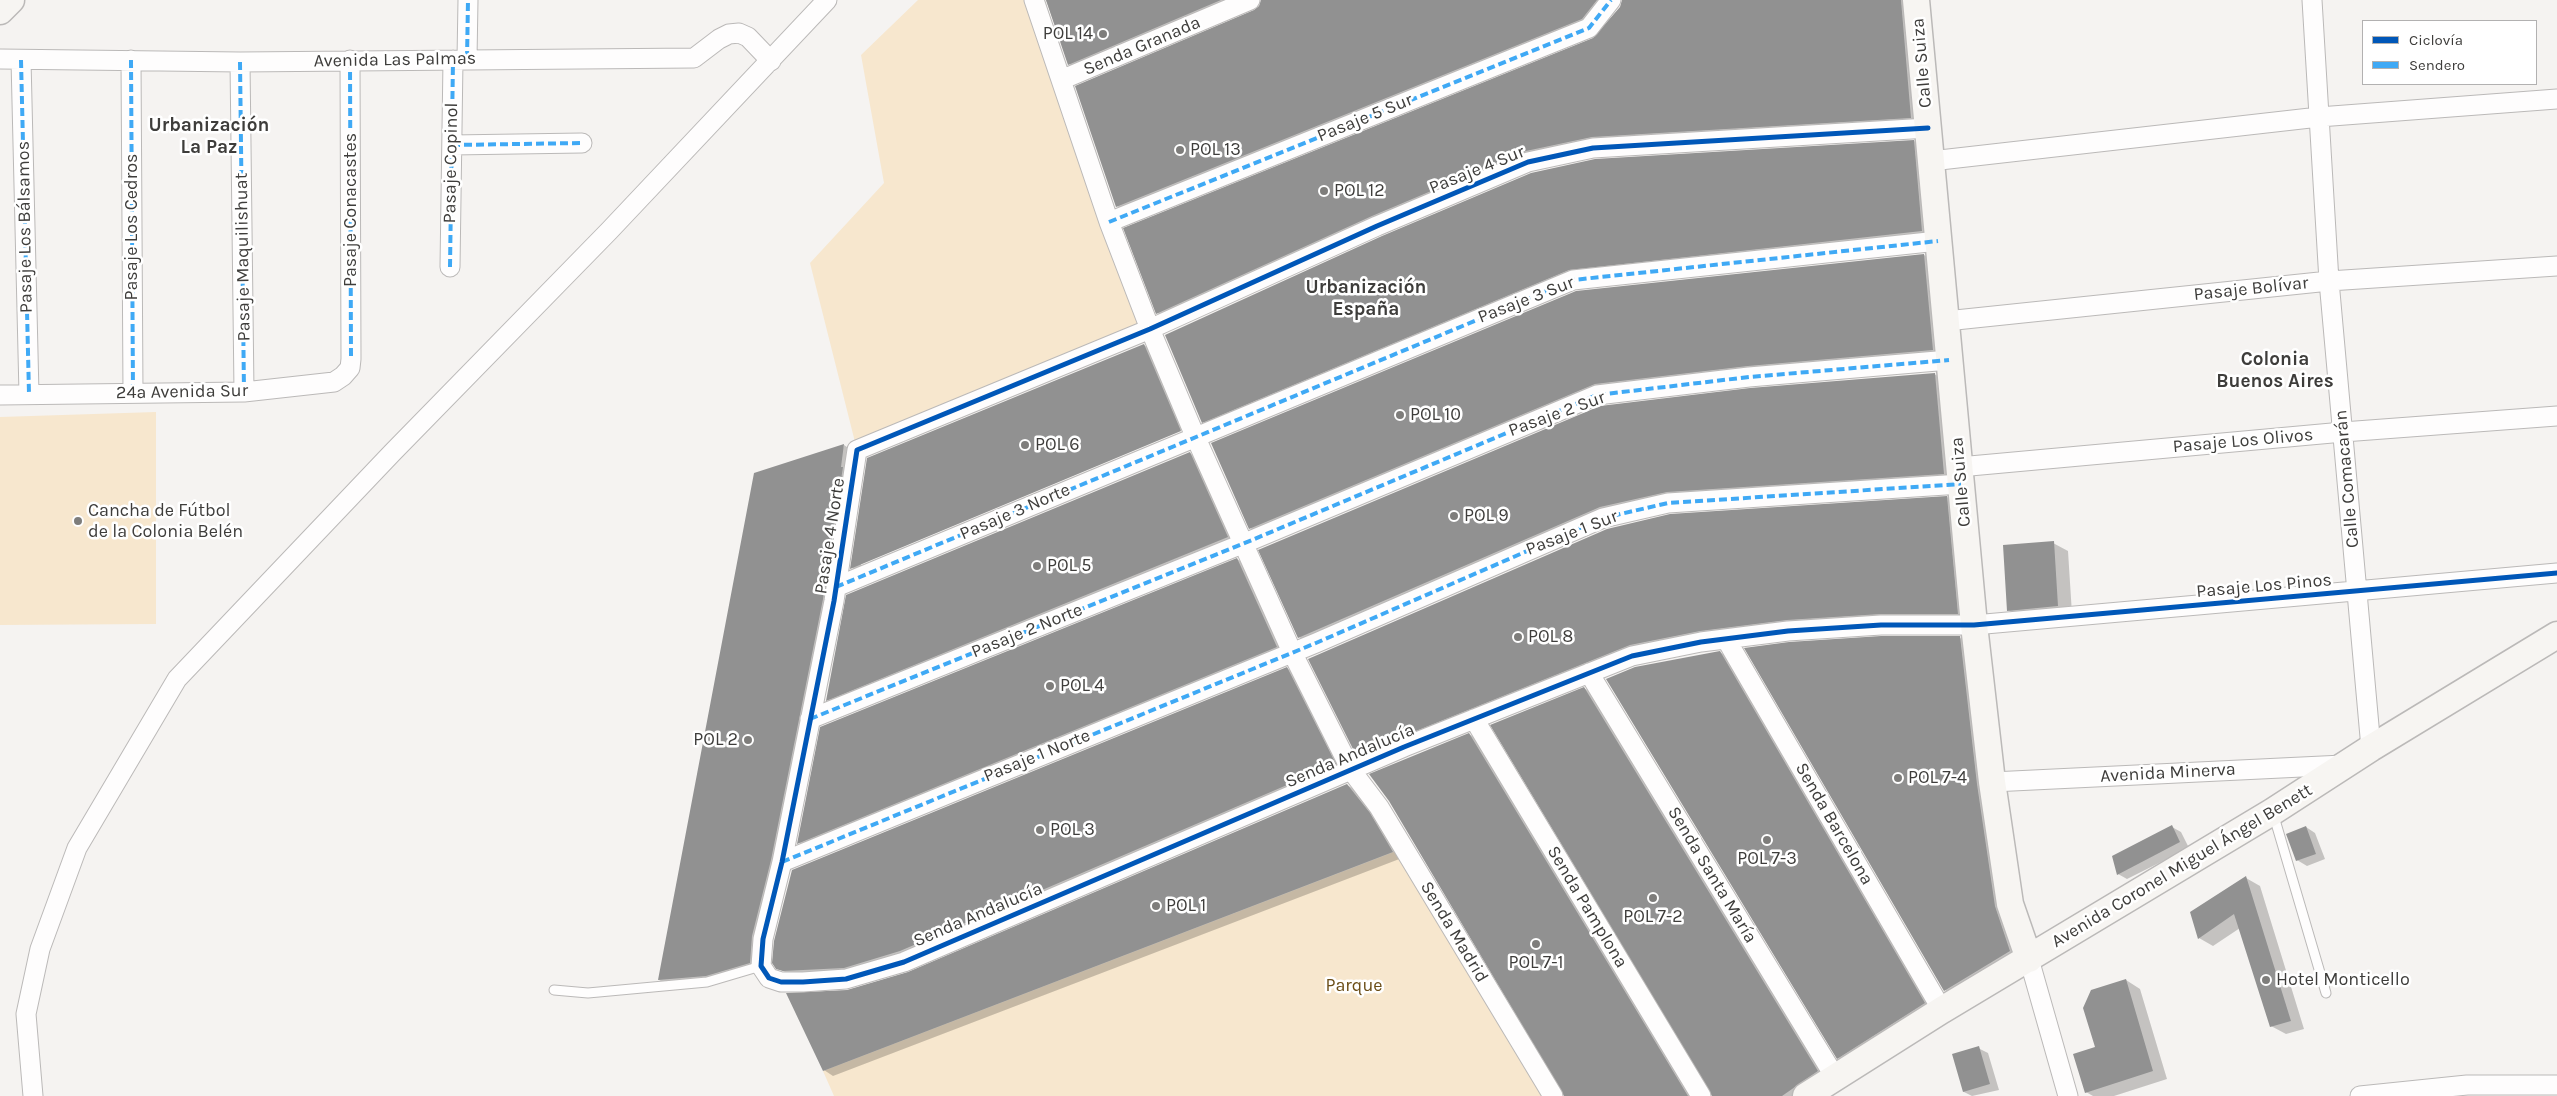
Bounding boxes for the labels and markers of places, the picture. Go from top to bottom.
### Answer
place label: POL 14 [1043,23,1093,45]
marker: POL 14 [1097,28,1109,40]
place label: POL 13 [1190,139,1241,161]
marker: POL 13 [1174,144,1186,156]
place label: POL 12 [1334,180,1385,202]
marker: POL 12 [1318,185,1330,197]
place label: POL 10 [1410,404,1461,426]
marker: POL 10 [1394,409,1406,421]
place label: POL 6 [1035,434,1080,456]
marker: POL 6 [1019,439,1031,451]
place label: Cancha de Fútbol de la Colonia Belén [88,500,243,542]
place label: POL 9 [1464,505,1509,527]
marker: POL 9 [1448,510,1460,522]
marker: Cancha de Fútbol de la Colonia Belén [72,515,84,527]
place label: POL 5 [1047,555,1091,577]
marker: POL 5 [1031,560,1043,572]
place label: POL 8 [1528,626,1573,648]
marker: POL 8 [1512,631,1524,643]
place label: POL 4 [1060,675,1104,697]
marker: POL 4 [1044,680,1056,692]
place label: POL 2 [693,729,738,751]
marker: POL 2 [742,734,754,746]
place label: POL 7-4 [1908,767,1967,789]
marker: POL 7-4 [1892,772,1904,784]
place label: POL 3 [1050,819,1095,841]
marker: POL 3 [1034,824,1046,836]
marker: POL 7-3 [1761,834,1773,846]
place label: POL 7-3 [1737,848,1797,870]
marker: POL 7-2 [1647,892,1659,904]
place label: POL 1 [1166,895,1206,917]
marker: POL 1 [1150,900,1162,912]
place label: POL 7-2 [1623,906,1683,928]
marker: POL 7-1 [1530,938,1542,950]
place label: POL 7-1 [1509,952,1563,974]
place label: Hotel Monticello [2276,969,2410,991]
marker: Hotel Monticello [2260,974,2272,986]

